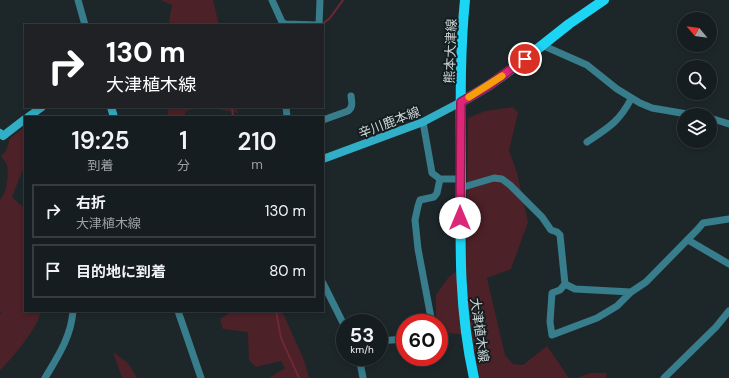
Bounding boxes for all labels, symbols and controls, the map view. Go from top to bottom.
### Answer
north arrow [677,12,717,52]
map controls [677,12,717,148]
street label: 熊本大津線 [441,18,460,84]
text: 130 m [106,34,186,71]
icon: right [40,40,92,92]
pin [508,42,542,76]
icon: arrive [514,48,536,70]
button: search [677,60,717,100]
text: 大津植木線 [106,73,196,97]
street label: 辛川鹿本線 [356,103,423,142]
button: layers [677,108,717,148]
text: 19:25 [72,125,129,156]
text: 1 [179,125,188,156]
text: 210 [238,126,276,157]
text: m [251,156,263,173]
text: 到着 [87,157,114,174]
text: 分 [177,157,190,174]
text: 右折 [76,193,106,213]
position arrow [439,197,481,239]
icon: right [42,200,64,222]
text: 130 m [265,201,306,221]
text: 大津植木線 [76,215,141,232]
icon: arrive [42,260,64,282]
text: 80 m [269,261,306,281]
text: 目的地に到着 [76,262,166,282]
street label: 大津植木線 [467,297,492,363]
speed limit sign: 60 [396,314,448,366]
text: 53 [350,322,374,348]
text: km/h [350,343,374,356]

